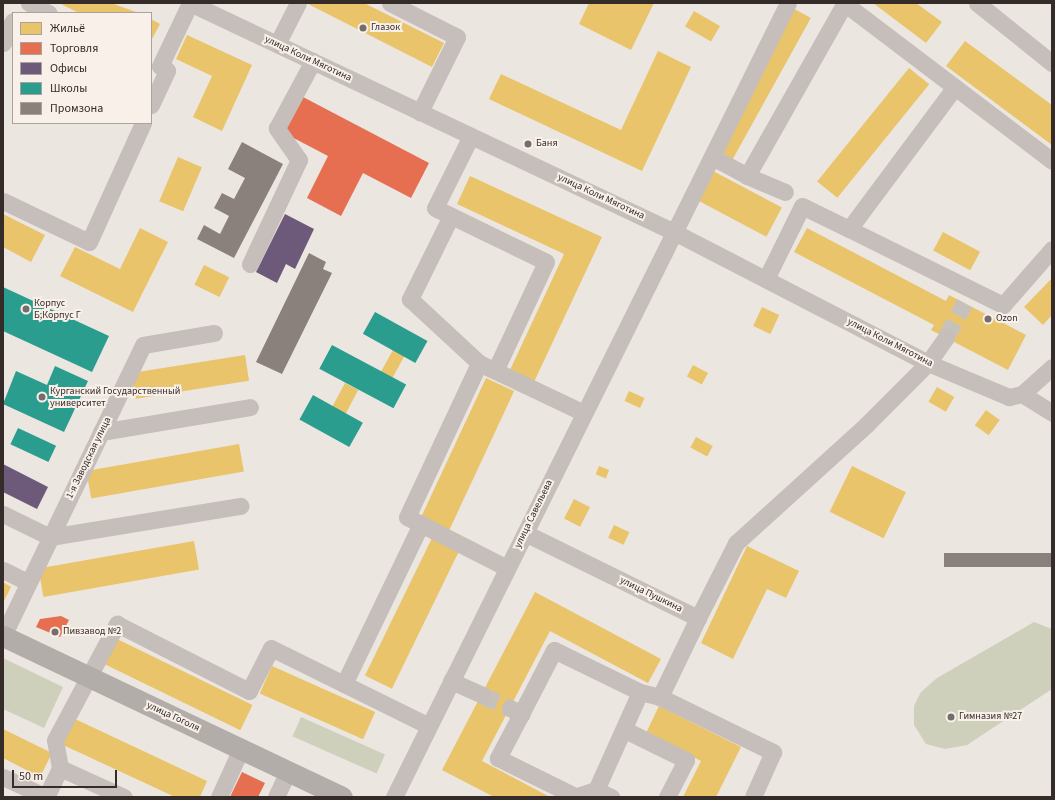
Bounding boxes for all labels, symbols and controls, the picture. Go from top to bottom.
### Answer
legend [12,12,152,124]
text: Жильё [50,20,85,37]
place label: Глазок [371,22,400,34]
marker: Глазок [358,23,368,33]
street label: улица Коли Мяготина [263,34,353,84]
text: Торговля [50,40,98,57]
text: Офисы [50,60,87,77]
text: Школы [50,80,87,97]
text: Промзона [50,100,103,117]
place label: Баня [536,138,558,150]
marker: Баня [523,139,533,149]
street label: улица Коли Мяготина [556,172,646,222]
place label: Корпус Б;Корпус Г [34,297,81,320]
marker: Корпус Б;Корпус Г [21,304,31,314]
place label: Ozon [996,313,1018,325]
marker: Ozon [983,314,993,324]
street label: улица Коли Мяготина [845,316,935,370]
place label: Курганский Государственный университет [50,385,180,408]
marker: Курганский Государственный университет [37,392,47,402]
street label: 1-я Заводская улица [64,415,114,501]
street label: улица Савельева [512,478,556,550]
street label: улица Пушкина [618,575,684,615]
place label: Пивзавод №2 [63,626,121,638]
marker: Пивзавод №2 [50,627,60,637]
street label: улица Гоголя [145,699,201,735]
place label: Гимназия №27 [959,711,1022,723]
marker: Гимназия №27 [946,712,956,722]
scale bar [14,762,119,788]
text: 50 m [19,768,43,785]

